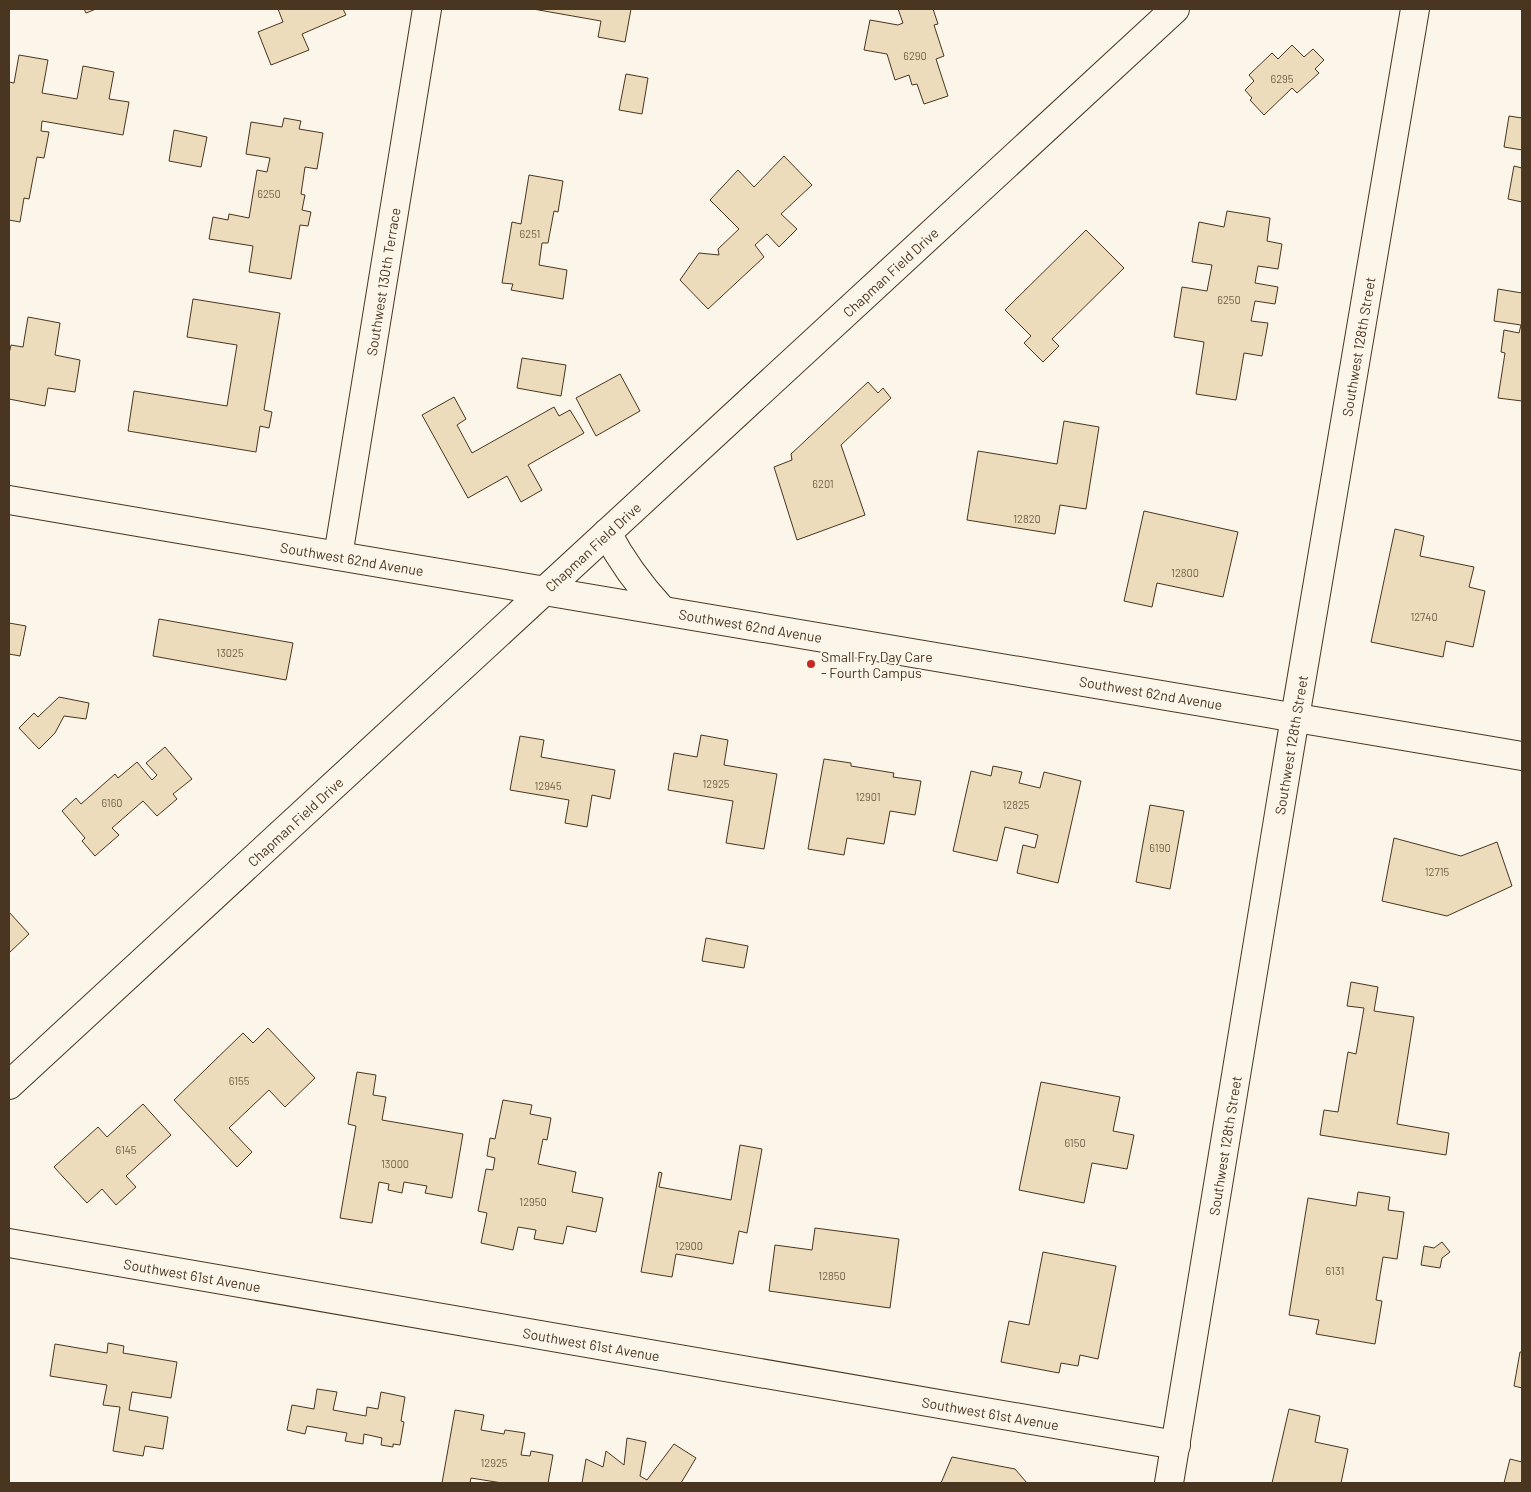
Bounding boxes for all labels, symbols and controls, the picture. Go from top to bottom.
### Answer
house number: 6290 [903,49,927,62]
house number: 6295 [1271,72,1294,85]
house number: 6250 [257,187,281,200]
street label: Southwest 130th Terrace [362,206,403,357]
street label: Chapman Field Drive [839,224,941,320]
house number: 6251 [520,227,540,240]
street label: Southwest 128th Street [1338,276,1378,418]
house number: 6250 [1217,293,1241,306]
house number: 6201 [812,477,834,490]
street label: Chapman Field Drive [541,498,644,595]
house number: 12820 [1013,512,1041,525]
street label: Southwest 62nd Avenue [279,538,425,579]
house number: 12800 [1171,566,1199,579]
street label: Southwest 62nd Avenue [678,605,823,645]
house number: 12740 [1410,610,1438,623]
house number: 13025 [216,646,244,659]
place label: Small Fry Day Care - Fourth Campus [821,648,933,681]
marker: Small Fry Day Care - Fourth Campus [805,658,817,670]
street label: Southwest 62nd Avenue [1078,672,1224,713]
street label: Southwest 128th Street [1270,674,1311,816]
street label: Chapman Field Drive [244,773,346,869]
house number: 12925 [702,777,730,790]
house number: 12945 [534,779,562,792]
house number: 12901 [855,790,881,803]
house number: 6160 [101,796,123,809]
house number: 12825 [1002,798,1030,811]
house number: 6190 [1149,841,1171,854]
house number: 12715 [1425,865,1450,878]
house number: 6155 [229,1074,250,1087]
street label: Southwest 128th Street [1205,1074,1244,1217]
house number: 6150 [1064,1136,1086,1149]
house number: 6145 [115,1143,137,1156]
house number: 13000 [381,1157,409,1170]
house number: 12950 [519,1195,547,1208]
house number: 12900 [675,1239,703,1252]
street label: Southwest 61st Avenue [122,1255,262,1295]
house number: 6131 [1326,1264,1344,1277]
house number: 12850 [818,1269,846,1282]
street label: Southwest 61st Avenue [522,1324,661,1364]
street label: Southwest 61st Avenue [921,1393,1060,1433]
house number: 12925 [480,1456,508,1469]

